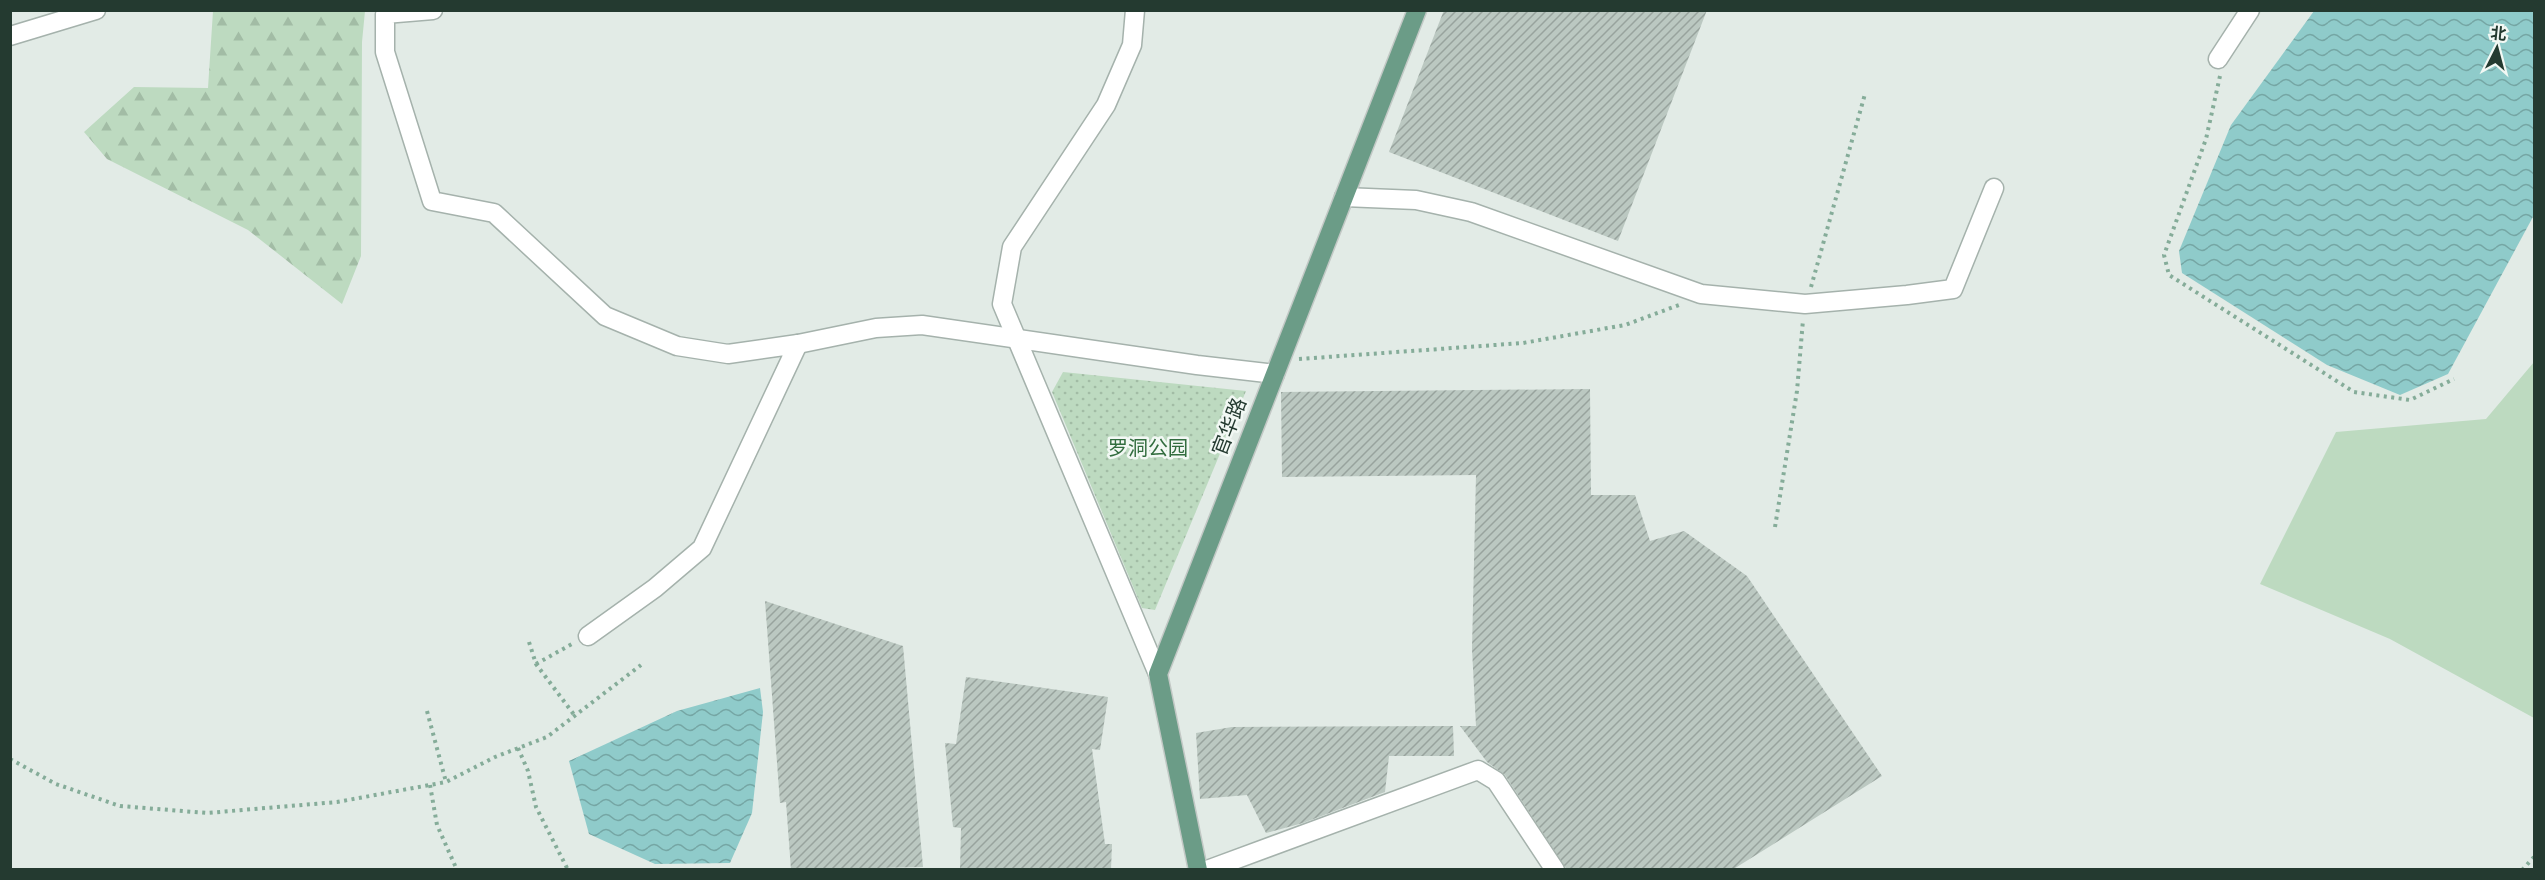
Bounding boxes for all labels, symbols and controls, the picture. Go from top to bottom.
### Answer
north arrow [2467,18,2527,78]
text: 北 [2489,23,2507,45]
street label: 官华路 [1208,395,1252,459]
park label: 罗洞公园 [1108,437,1188,461]

